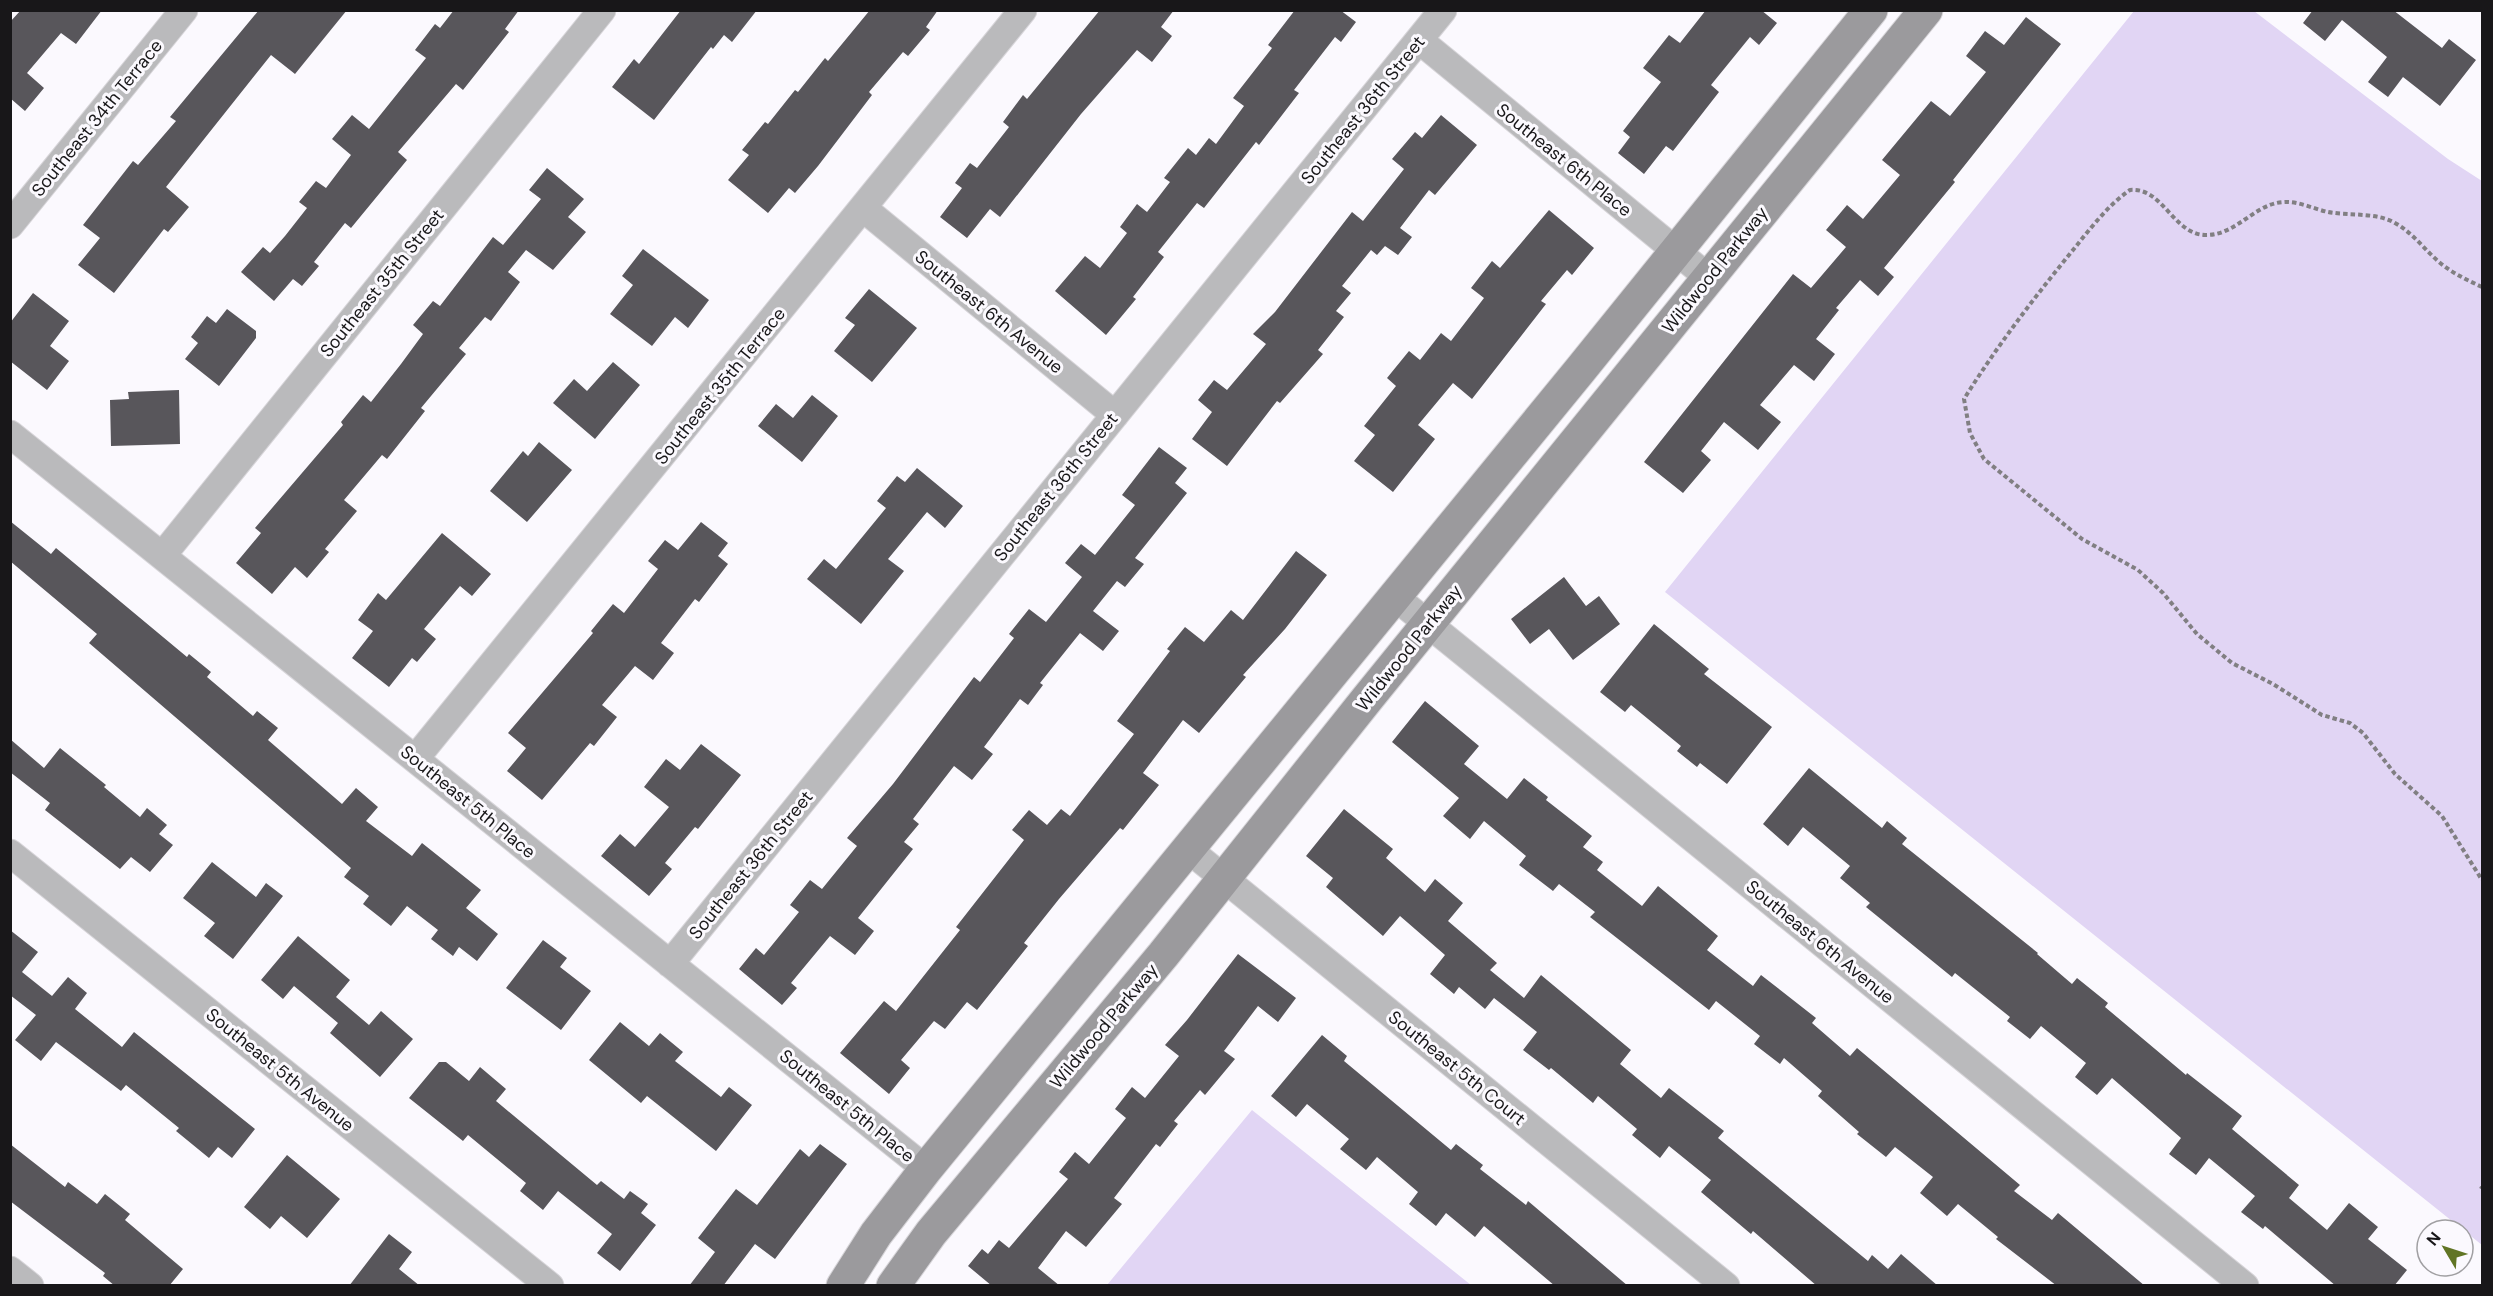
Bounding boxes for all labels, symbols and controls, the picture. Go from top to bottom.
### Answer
street label: Southeast 36th Street [1296,31,1430,189]
street label: Southeast 34th Terrace [26,35,168,201]
street label: Southeast 6th Place [1491,98,1637,222]
street label: Wildwood Parkway [1656,202,1774,338]
street label: Southeast 35th Street [315,204,449,362]
street label: Southeast 6th Avenue [910,245,1068,379]
street label: Southeast 35th Terrace [649,302,791,470]
street label: Southeast 36th Street [989,408,1123,566]
street label: Wildwood Parkway [1350,580,1468,716]
street label: Southeast 5th Place [395,740,541,864]
street label: Southeast 36th Street [684,786,818,944]
street label: Southeast 6th Avenue [1741,875,1899,1009]
street label: Wildwood Parkway [1045,958,1163,1094]
street label: Southeast 5th Avenue [201,1003,359,1137]
street label: Southeast 5th Court [1383,1005,1531,1131]
street label: Southeast 5th Place [774,1044,920,1168]
north arrow [2415,1218,2475,1278]
text: N [2422,1228,2446,1250]

